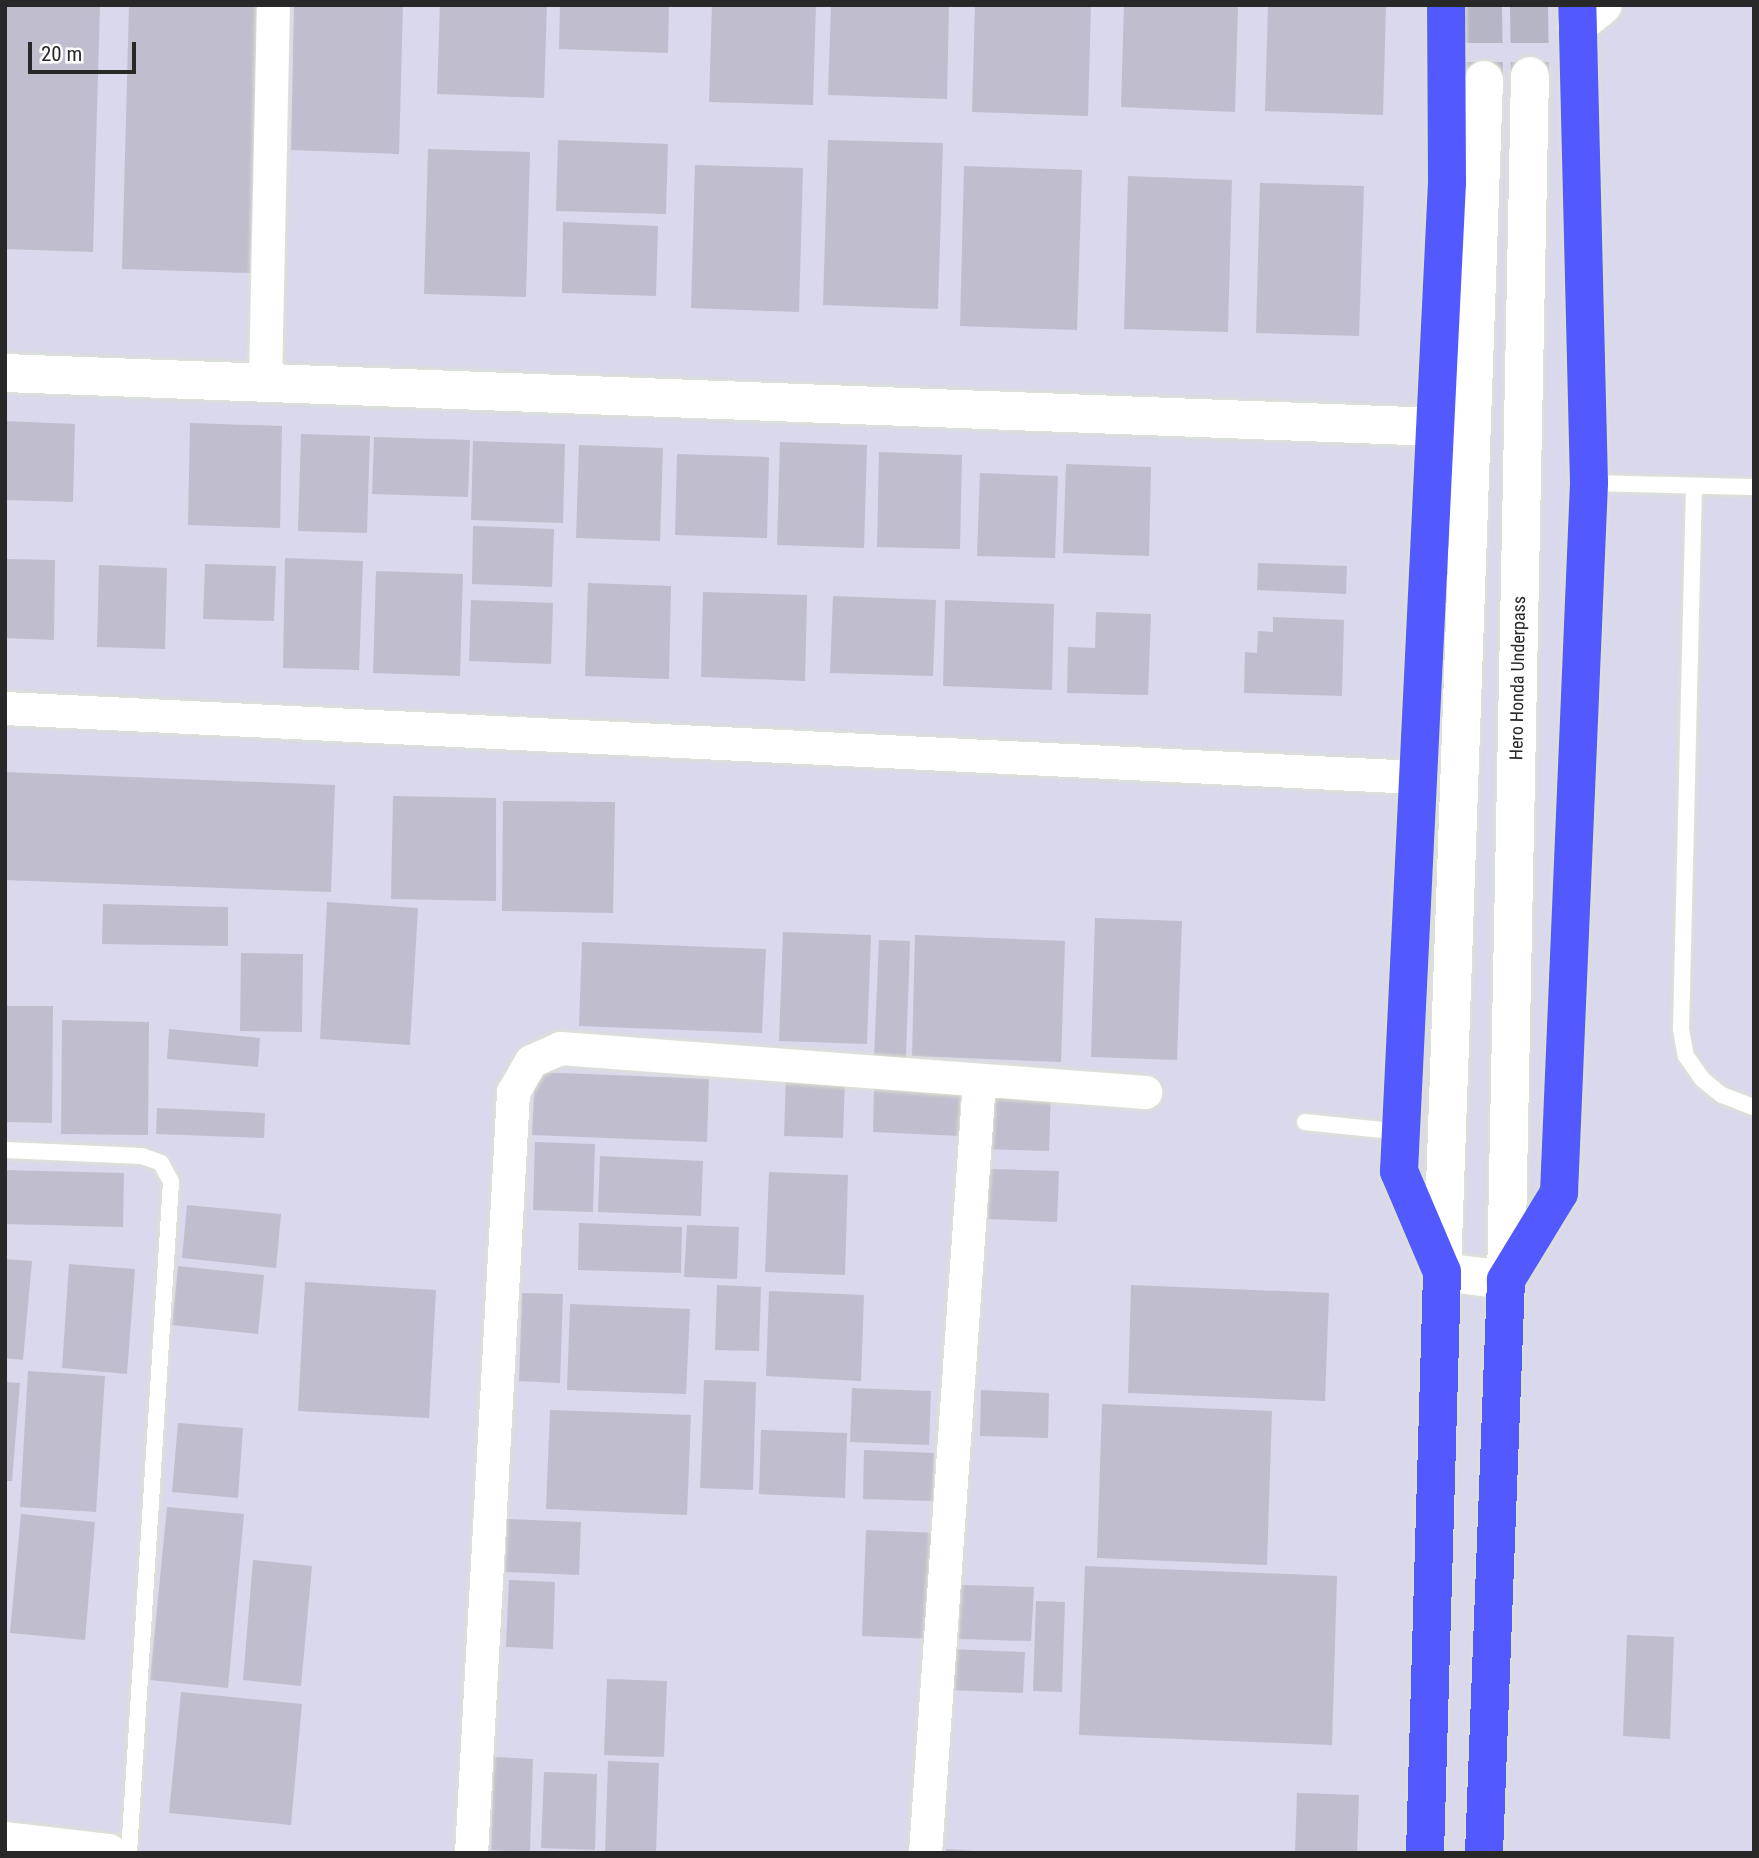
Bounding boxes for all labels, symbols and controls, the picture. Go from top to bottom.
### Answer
scale bar [32,28,140,72]
text: 20 m [41,42,82,66]
street label: Hero Honda Underpass [1506,596,1530,760]

